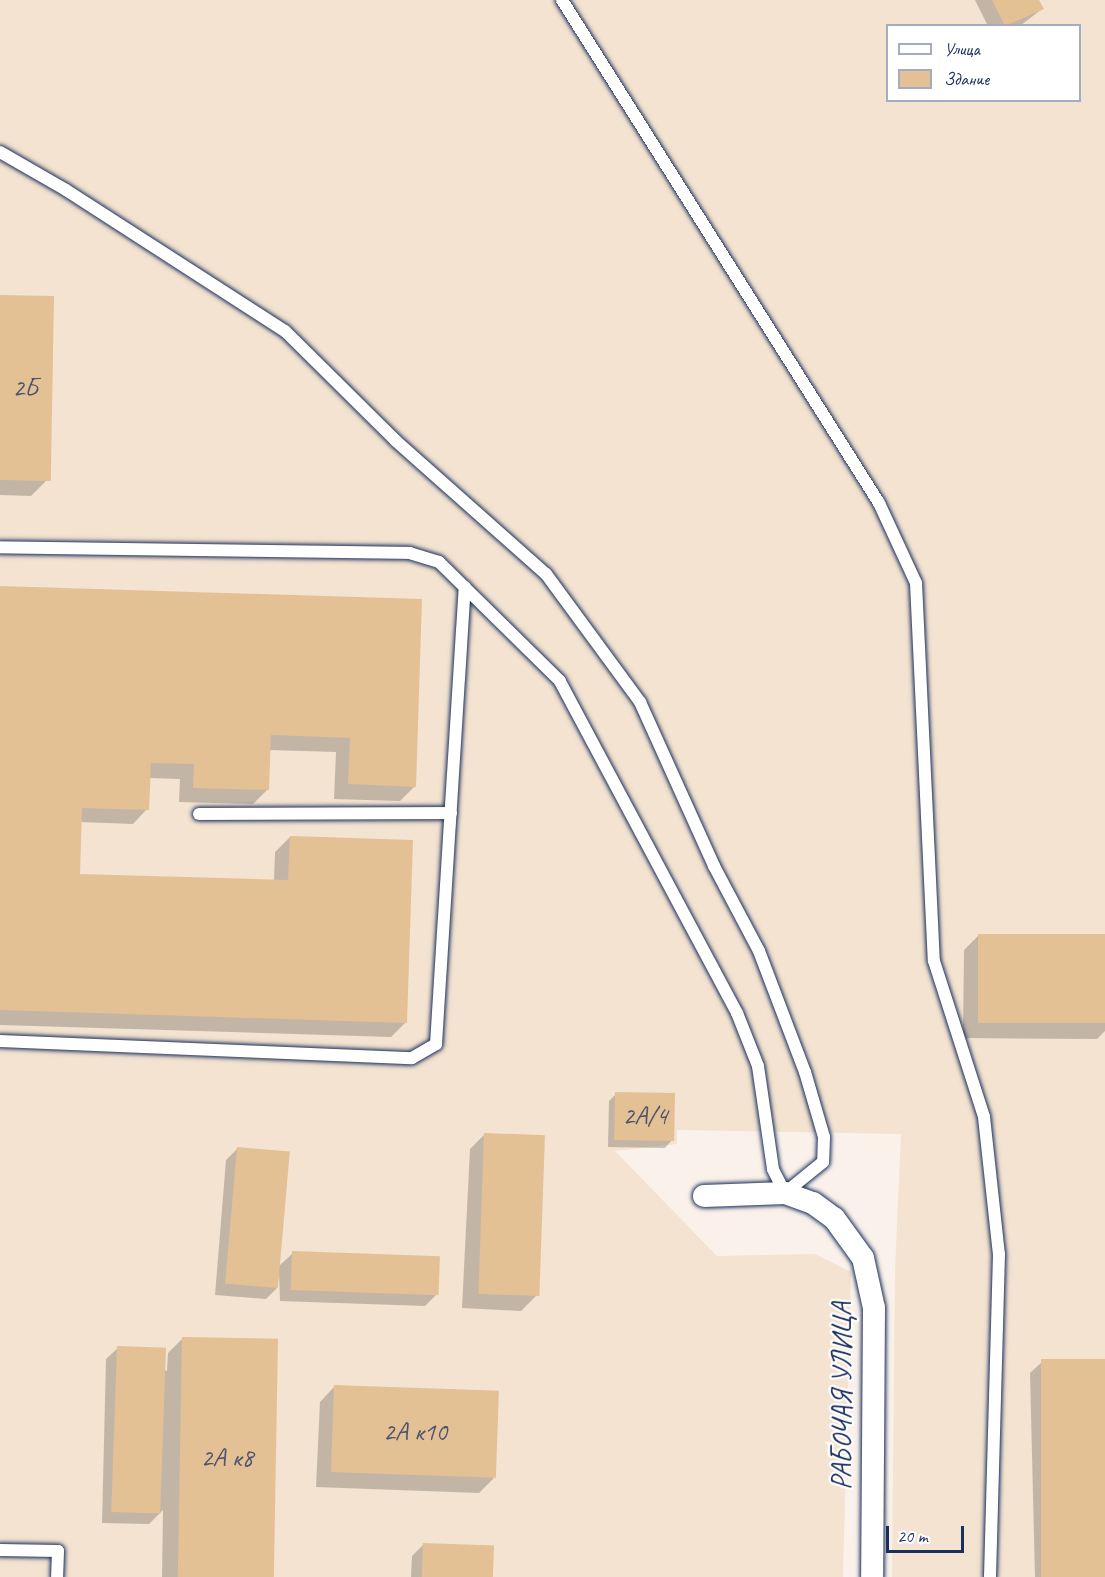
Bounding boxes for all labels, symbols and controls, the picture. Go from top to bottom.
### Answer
legend [886,24,1081,102]
text: Улица [944,38,980,60]
text: Здание [944,68,989,90]
house number: 2Б [13,372,37,404]
house number: 2А/4 [622,1100,668,1132]
street label: РАБОЧАЯ УЛИЦА [825,1303,859,1489]
house number: 2А к10 [383,1416,447,1448]
house number: 2А к8 [201,1442,253,1474]
scale bar [889,1514,967,1552]
text: 20 m [897,1525,928,1547]

